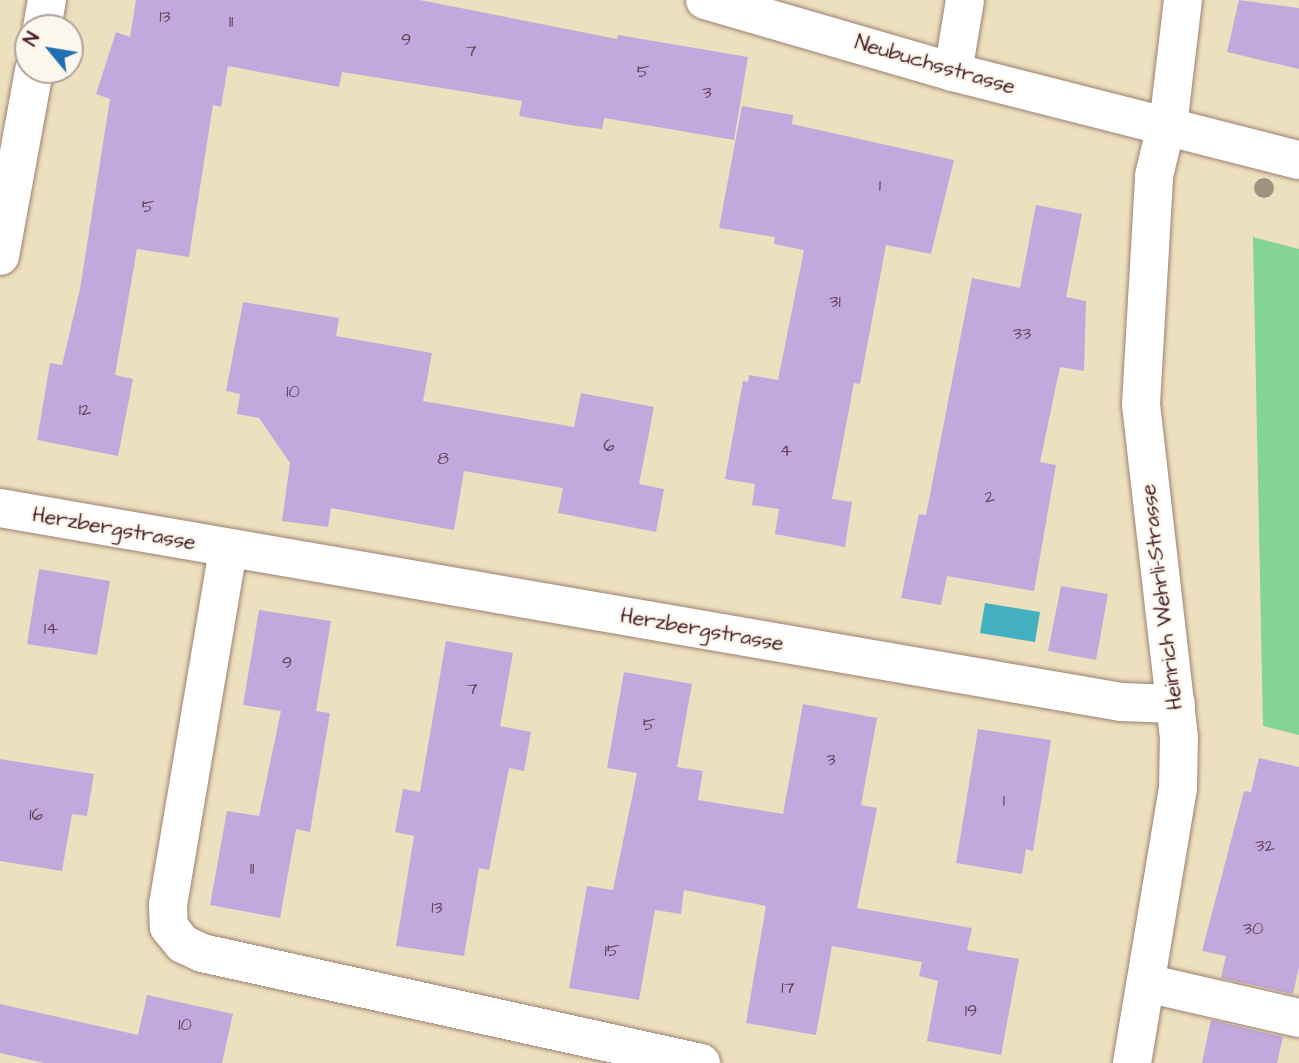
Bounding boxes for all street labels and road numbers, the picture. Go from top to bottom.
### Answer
street label: Neubuchsstrasse [852,30,1018,100]
street label: Heinrich Wehrli-Strasse [1136,483,1188,711]
street label: Herzbergstrasse [30,502,198,556]
street label: Herzbergstrasse [618,603,786,657]

